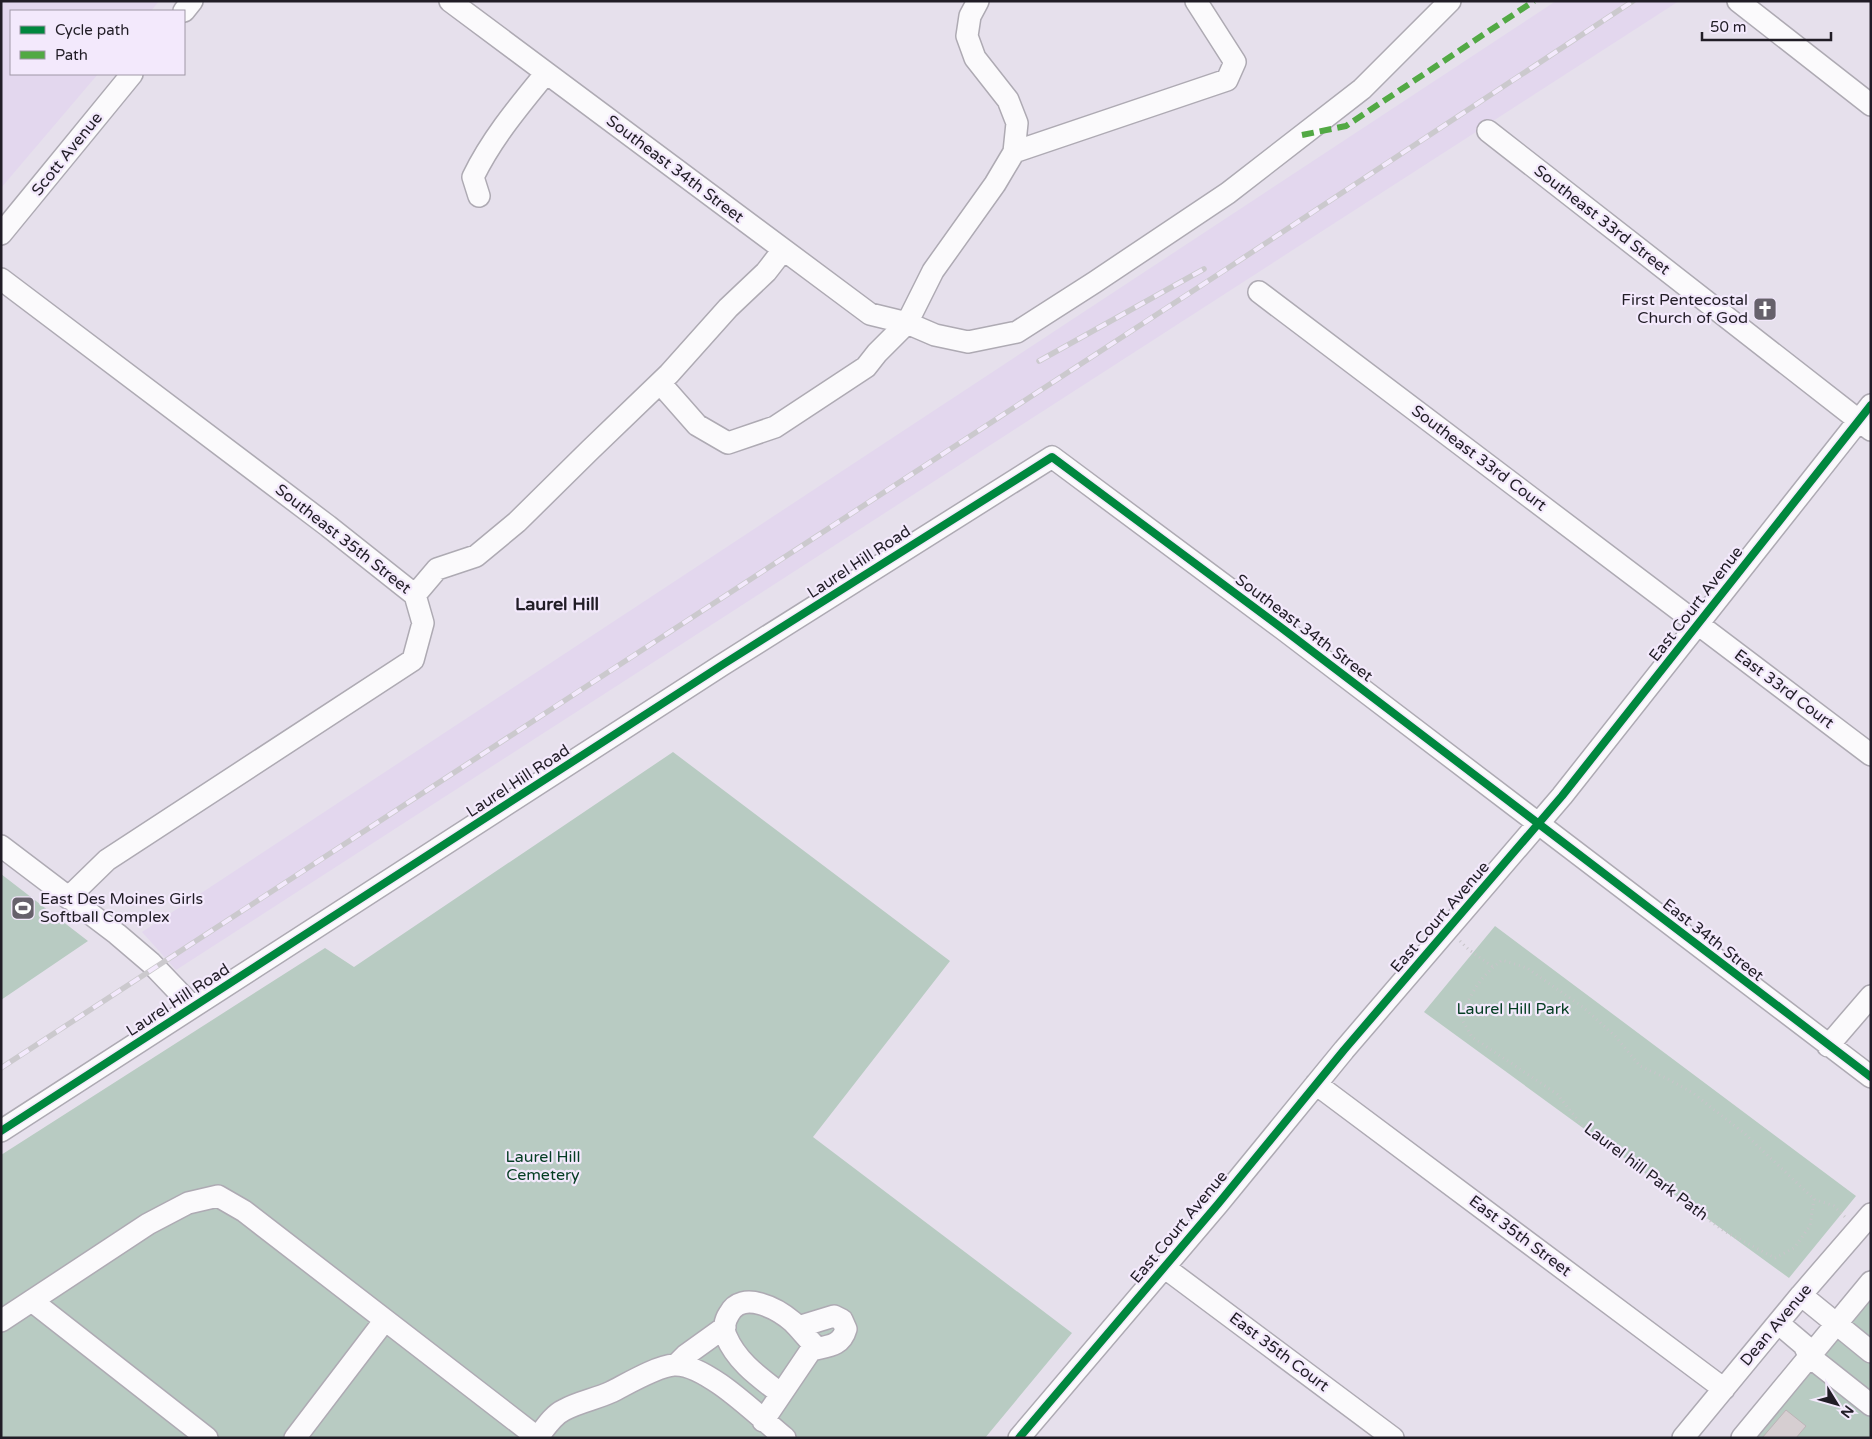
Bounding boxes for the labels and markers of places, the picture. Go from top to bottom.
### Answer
place label: First Pentecostal Church of God [1621,290,1748,328]
church icon: First Pentecostal Church of God [1752,296,1778,322]
place label: East Des Moines Girls Softball Complex [40,889,203,927]
sports icon: East Des Moines Girls Softball Complex [10,895,36,921]

